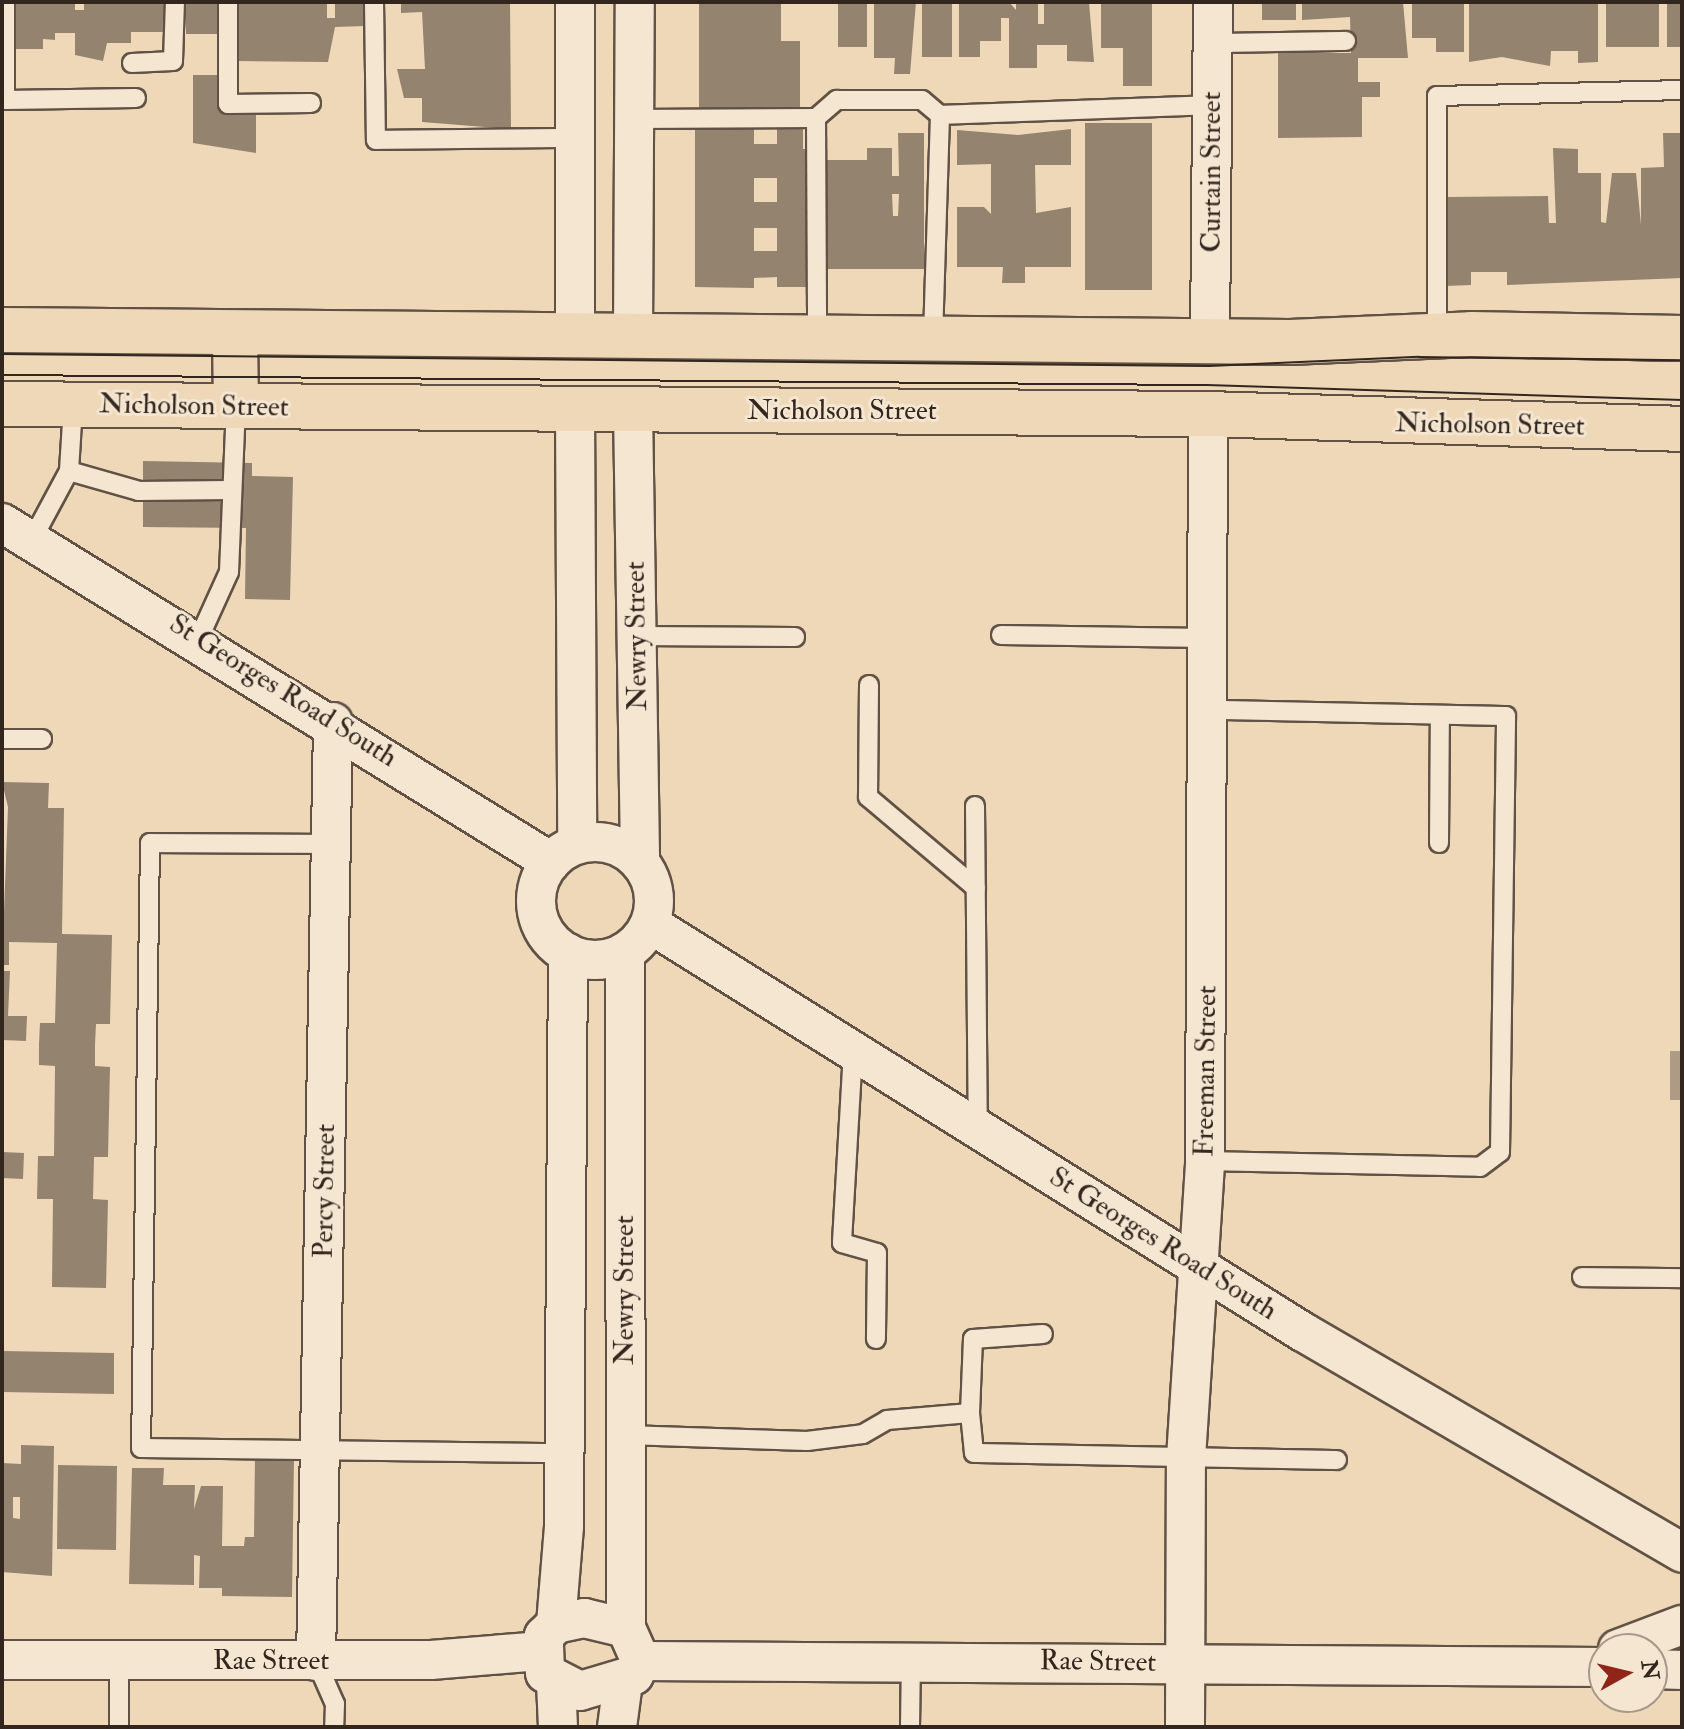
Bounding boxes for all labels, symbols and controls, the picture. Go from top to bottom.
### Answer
street label: Curtain Street [1195,91,1229,253]
street label: Nicholson Street [99,388,289,424]
street label: Nicholson Street [747,394,937,428]
street label: Nicholson Street [1395,407,1585,443]
street label: Newry Street [619,561,655,711]
street label: St Georges Road South [163,607,403,775]
street label: Freeman Street [1188,985,1224,1157]
street label: Percy Street [307,1123,343,1259]
street label: St Georges Road South [1043,1160,1283,1328]
street label: Newry Street [608,1215,642,1365]
north arrow [1588,1633,1668,1713]
street label: Rae Street [213,1644,329,1678]
street label: Rae Street [1039,1644,1157,1680]
text: N [1635,1658,1665,1682]

